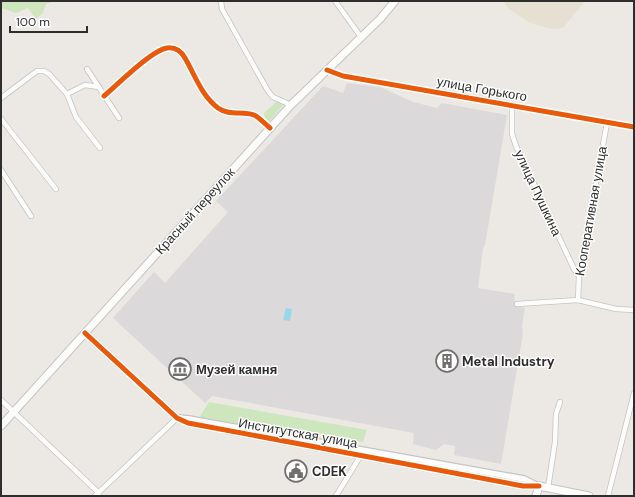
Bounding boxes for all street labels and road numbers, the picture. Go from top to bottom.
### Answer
street label: улица Горького [436,73,528,105]
street label: Кооперативная улица [571,144,611,277]
street label: улица Пушкина [511,147,566,239]
street label: Красный переулок [151,164,239,258]
street label: Институтская улица [237,414,360,452]

